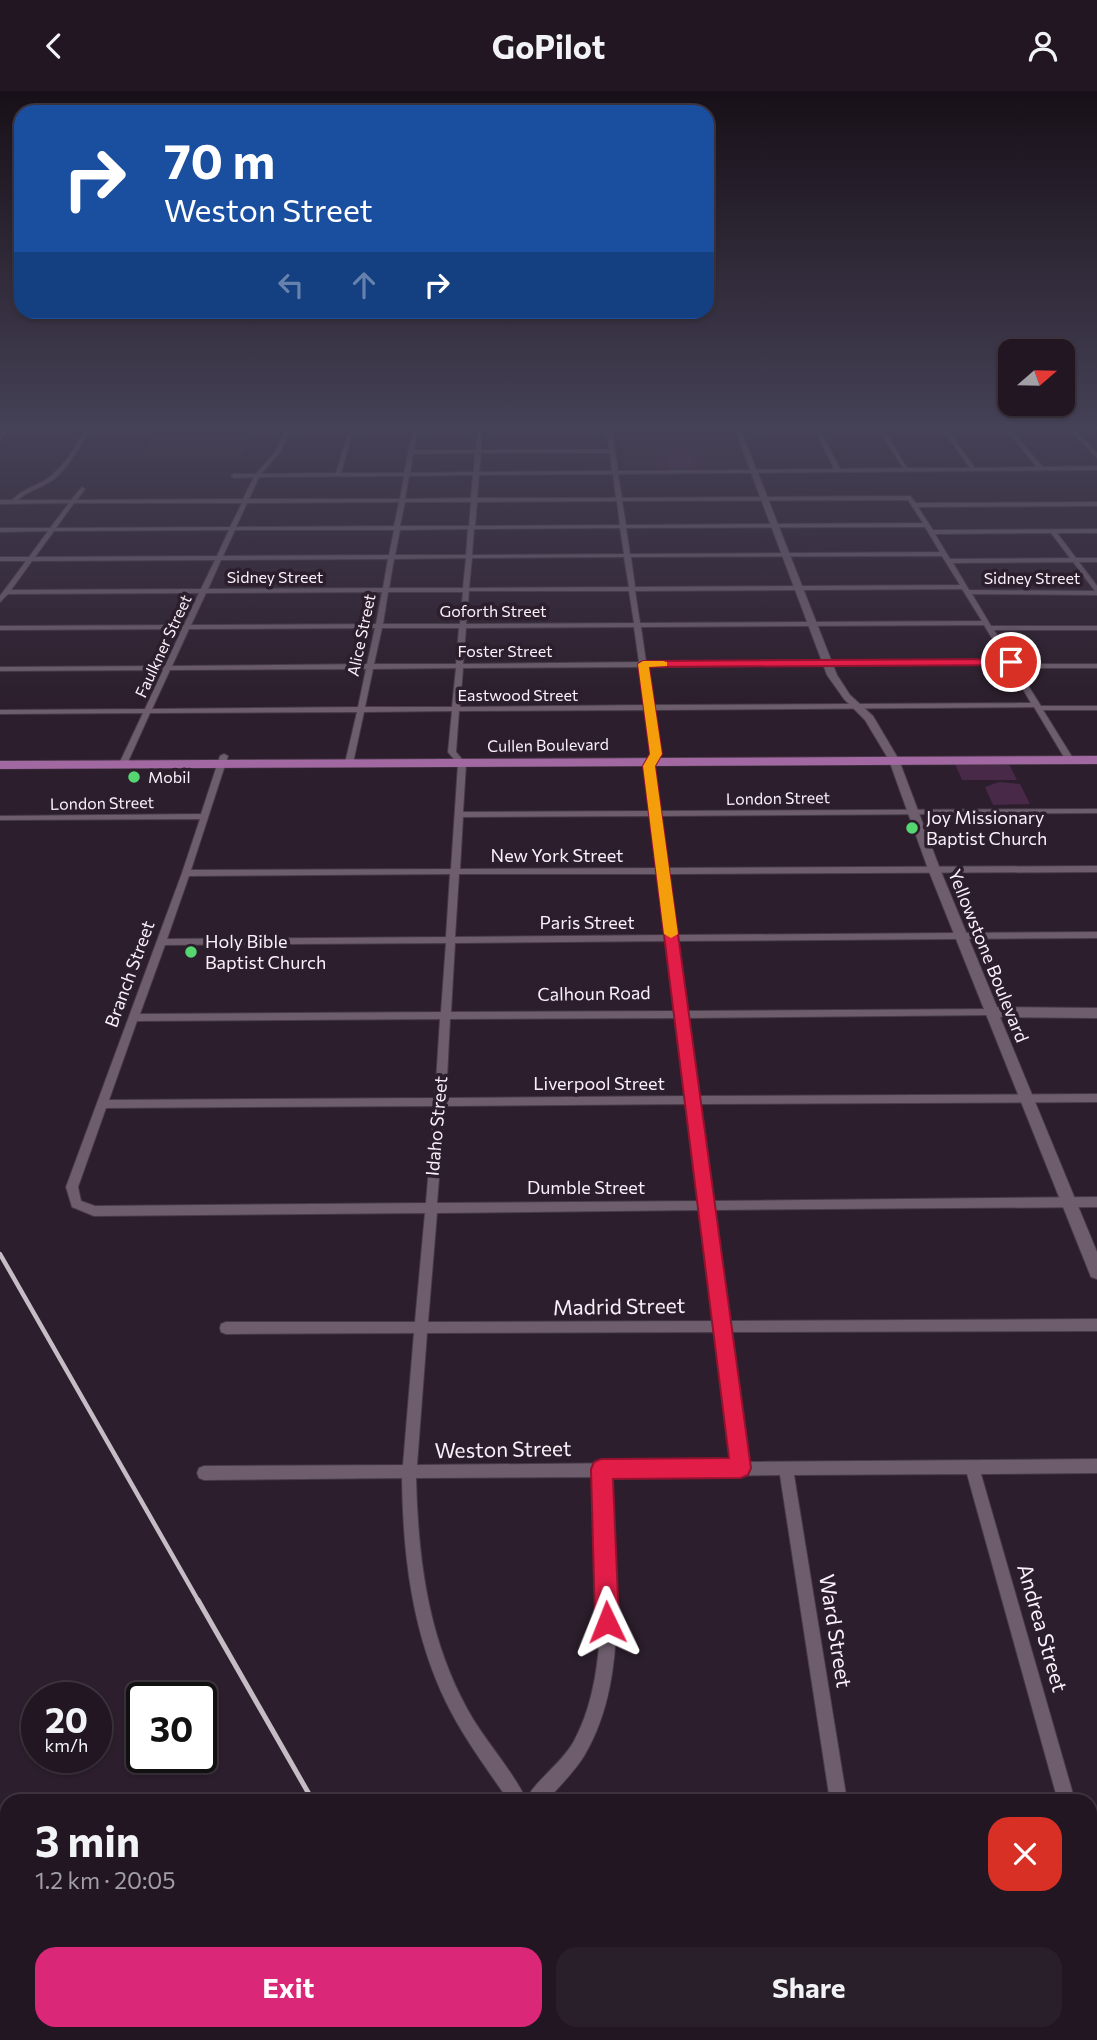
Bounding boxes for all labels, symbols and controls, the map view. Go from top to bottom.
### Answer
text: GoPilot [492,26,605,66]
icon: back [35,27,73,65]
icon: person [1024,27,1062,65]
text: 70 m [164,129,275,189]
icon: right [49,133,140,224]
text: Weston Street [164,189,373,229]
icon: left [272,266,310,304]
icon: ahead [345,266,383,304]
icon: right [418,266,456,304]
north arrow [998,339,1074,417]
map controls [998,339,1075,416]
street label: Sidney Street [227,567,324,586]
street label: Sidney Street [984,568,1081,587]
street label: Faulkner Street [130,591,195,700]
street label: Alice Street [343,591,379,678]
street label: Goforth Street [439,601,547,620]
pin [981,632,1041,692]
street label: Foster Street [457,641,553,660]
icon: arrive [992,643,1030,681]
street label: Eastwood Street [458,685,579,704]
street label: Cullen Boulevard [487,734,609,755]
place label: Mobil [148,767,190,786]
marker: Mobil [126,769,142,785]
street label: London Street [726,787,831,808]
street label: London Street [50,792,155,813]
place label: Joy Missionary Baptist Church [926,806,1047,849]
marker: Joy Missionary Baptist Church [904,820,920,836]
street label: New York Street [491,844,623,866]
street label: Yellowstone Boulevard [944,866,1034,1045]
street label: Paris Street [539,911,635,933]
street label: Branch Street [100,917,159,1030]
place label: Holy Bible Baptist Church [205,930,326,973]
marker: Holy Bible Baptist Church [183,944,199,960]
street label: Calhoun Road [537,981,651,1005]
street label: Liverpool Street [533,1072,665,1094]
street label: Idaho Street [421,1075,451,1177]
street label: Dumble Street [527,1176,645,1198]
street label: Madrid Street [553,1292,685,1319]
street label: Weston Street [434,1435,572,1462]
street label: Andrea Street [1013,1561,1074,1695]
street label: Ward Street [815,1572,858,1689]
position arrow [570,1585,644,1659]
speed limit sign: 30 [126,1682,217,1773]
text: 20 [45,1697,88,1740]
text: km/h [45,1734,88,1756]
text: 3 min [35,1814,140,1866]
button: close [988,1817,1062,1891]
text: 1.2 km · 20:05 [35,1866,176,1894]
button: Exit [35,1947,542,2027]
button: Share [556,1947,1062,2027]

